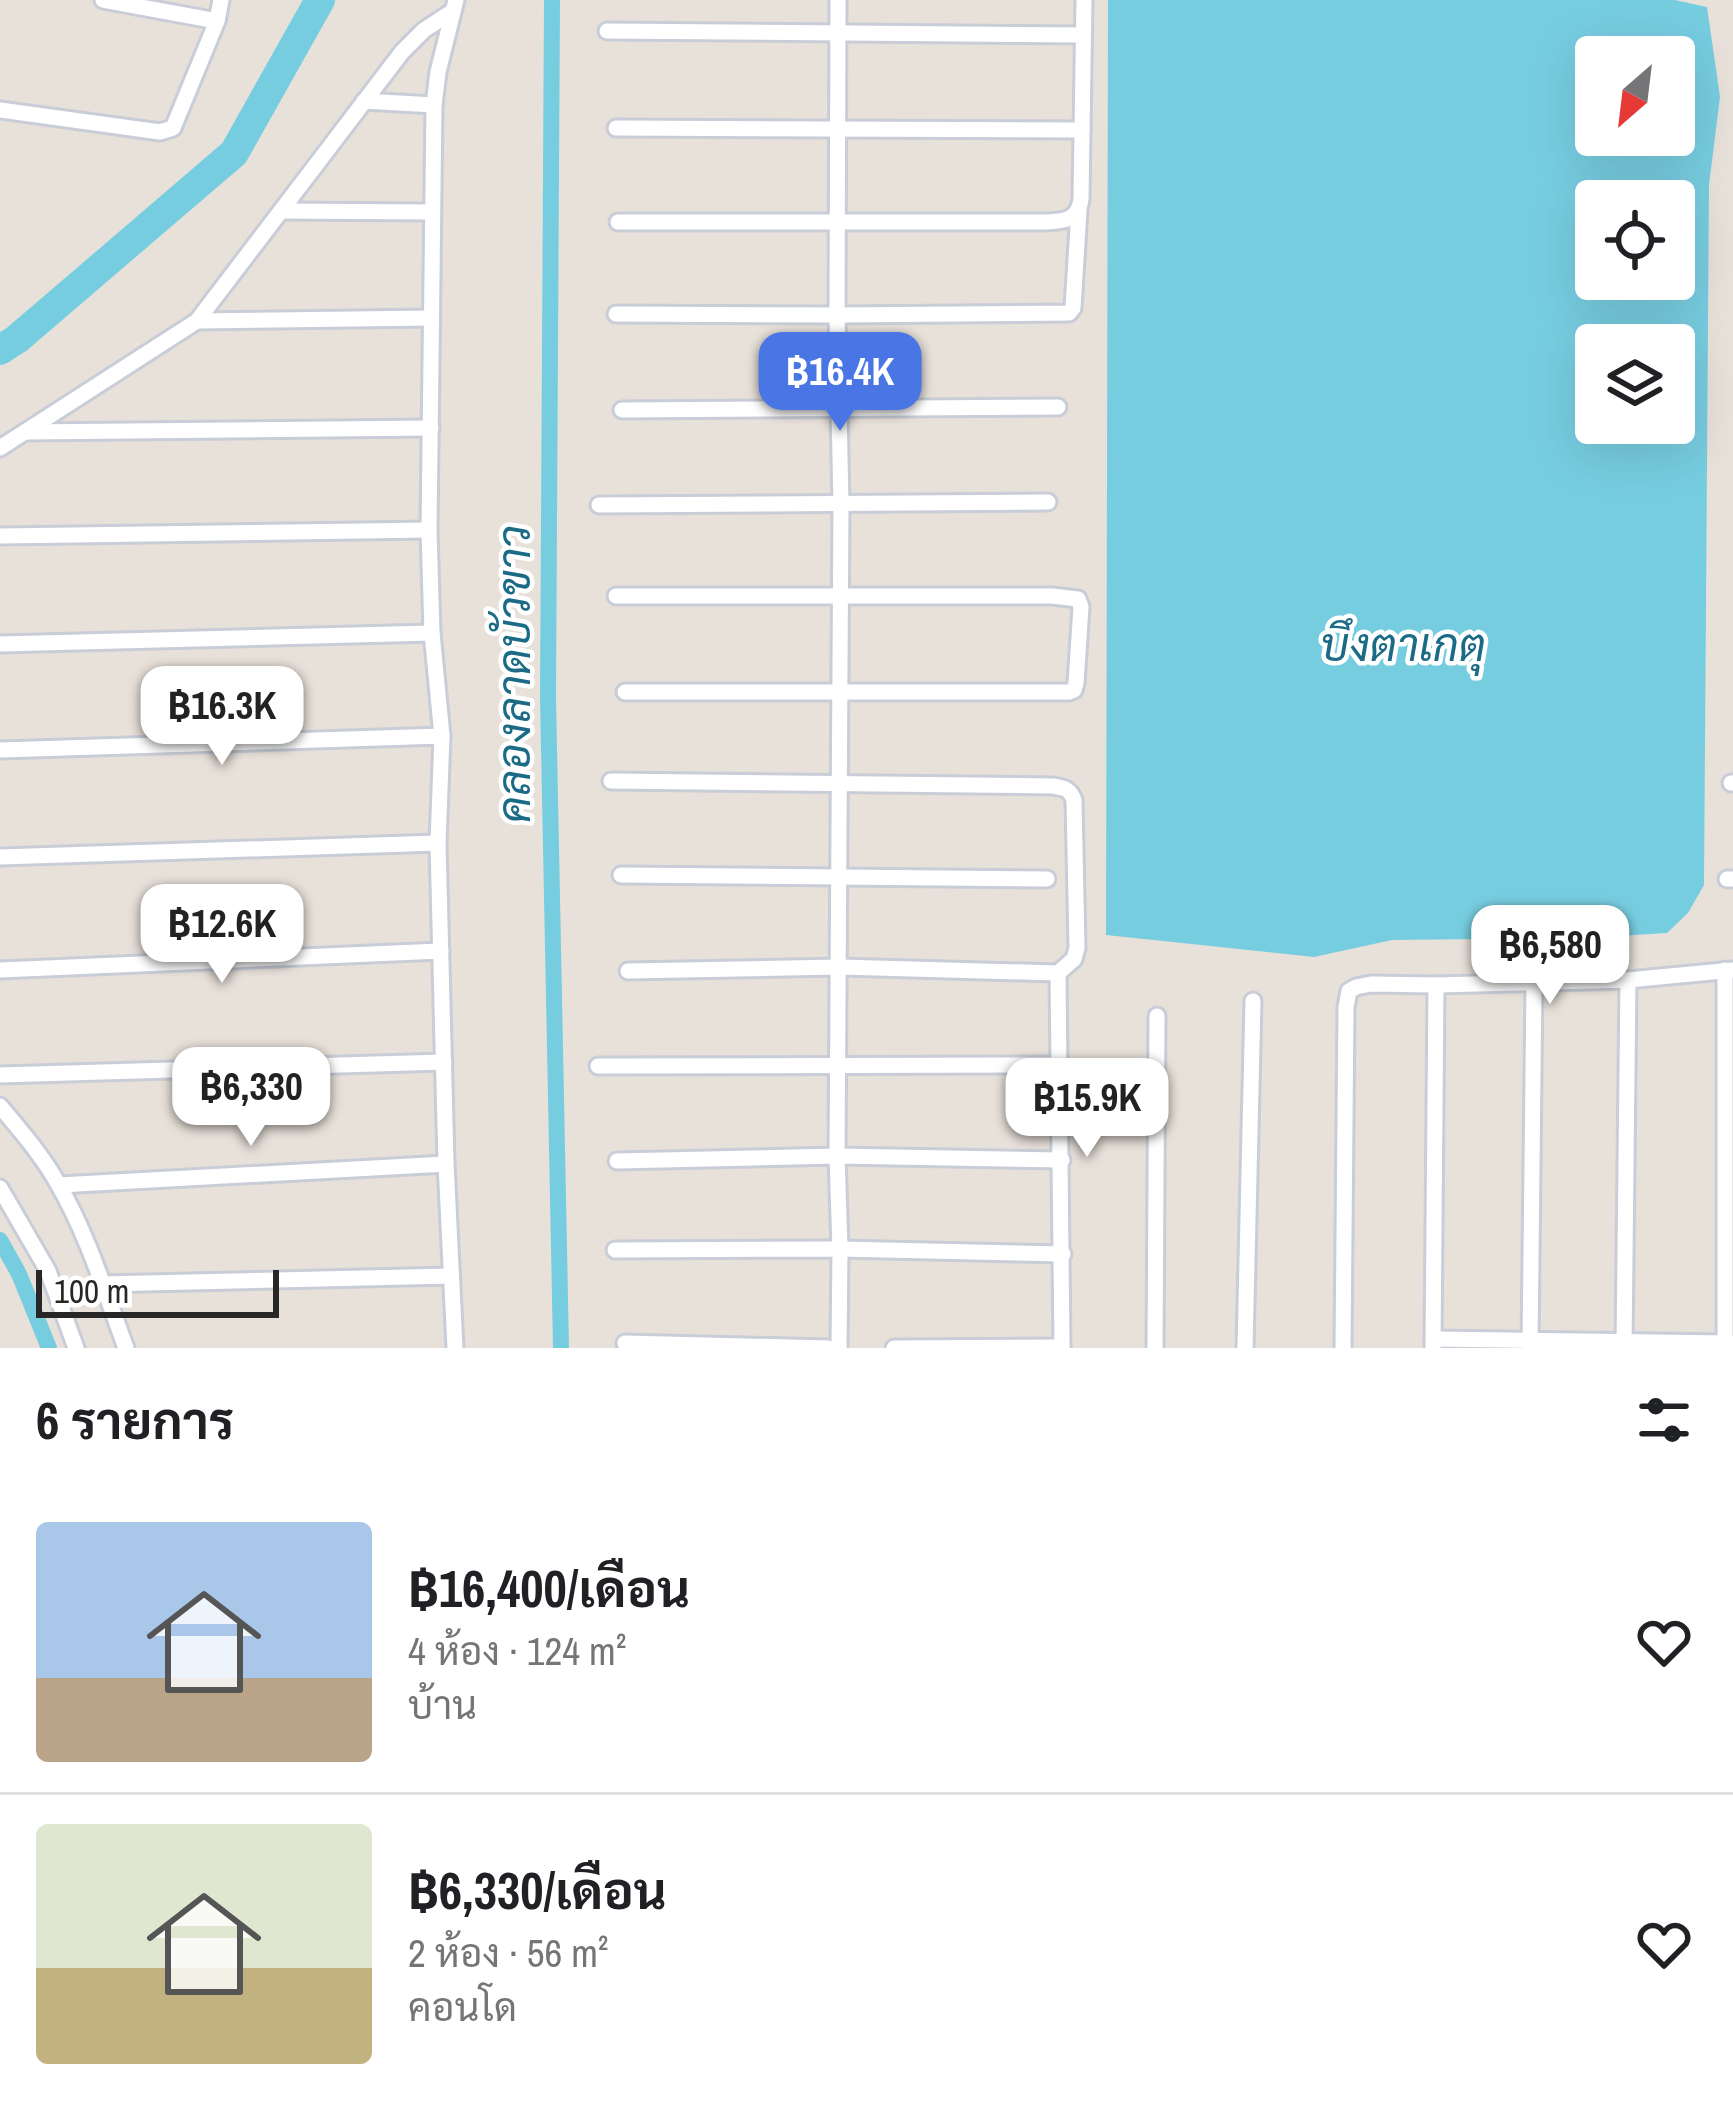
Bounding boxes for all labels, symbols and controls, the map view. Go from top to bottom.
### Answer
north arrow [1575,36,1695,156]
map controls [1575,36,1695,444]
button: locate [1575,180,1695,300]
button: layers [1575,324,1695,444]
pin: ฿16.4K [742,332,938,434]
text: ฿16.4K [786,345,894,397]
water label: คลองลาดบัวขาว [483,525,544,823]
water label: บึงตาเกตุ [1320,614,1486,676]
pin: ฿16.3K [124,666,320,768]
text: ฿16.3K [168,679,276,731]
pin: ฿12.6K [124,884,320,986]
text: ฿12.6K [168,897,276,949]
pin: ฿6,580 [1452,905,1648,1007]
text: ฿6,580 [1498,918,1602,970]
pin: ฿6,330 [153,1047,349,1149]
pin: ฿15.9K [989,1058,1185,1160]
text: ฿6,330 [199,1060,303,1112]
text: ฿15.9K [1033,1071,1141,1123]
scale bar [36,1264,279,1317]
text: 100 m [54,1269,129,1313]
text: 6 รายการ [36,1386,234,1455]
icon: filters [1631,1387,1697,1453]
text: ฿16,400/เดือน [408,1554,690,1623]
icon: home [132,1570,276,1714]
icon: heart [1631,1609,1697,1675]
text: 4 ห้อง · 124 m² [408,1625,626,1677]
text: บ้าน [408,1679,477,1731]
text: ฿6,330/เดือน [408,1856,667,1925]
icon: home [132,1872,276,2016]
icon: heart [1631,1911,1697,1977]
text: 2 ห้อง · 56 m² [408,1927,609,1979]
text: คอนโด [408,1981,517,2033]

